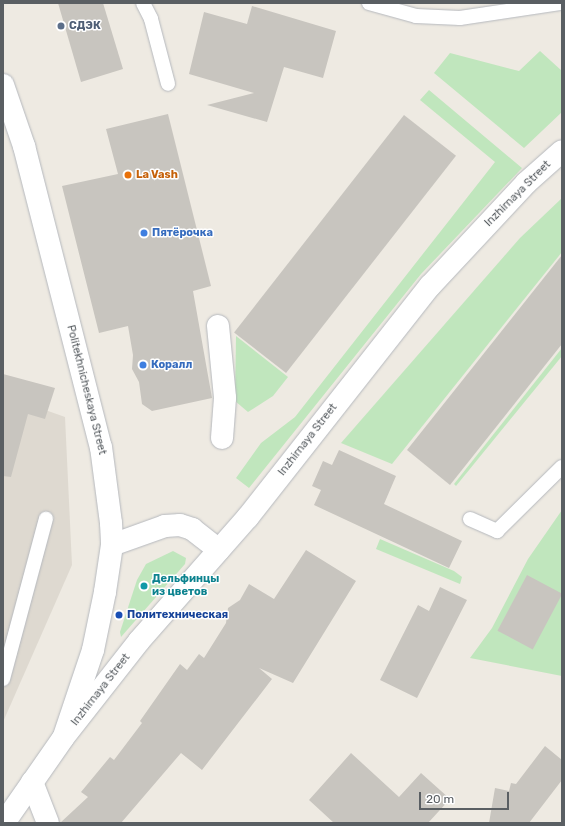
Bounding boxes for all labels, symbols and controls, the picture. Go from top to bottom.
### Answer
place label: СДЭК [69,19,101,33]
marker: СДЭК [56,21,66,31]
street label: Inzhirnaya Street [482,158,554,230]
place label: La Vash [136,168,178,182]
marker: La Vash [123,170,133,180]
place label: Пятёрочка [152,226,213,240]
marker: Пятёрочка [139,228,149,238]
street label: Politekhnicheskaya Street [63,324,109,456]
place label: Коралл [151,358,192,372]
marker: Коралл [138,360,148,370]
street label: Inzhirnaya Street [276,401,340,479]
place label: Дельфинцы из цветов [152,573,219,599]
marker: Дельфинцы из цветов [139,581,149,591]
place label: Политехническая [127,608,228,622]
marker: Политехническая [114,610,124,620]
street label: Inzhirnaya Street [69,651,133,729]
scale bar [421,784,511,810]
text: 20 m [426,792,454,806]

